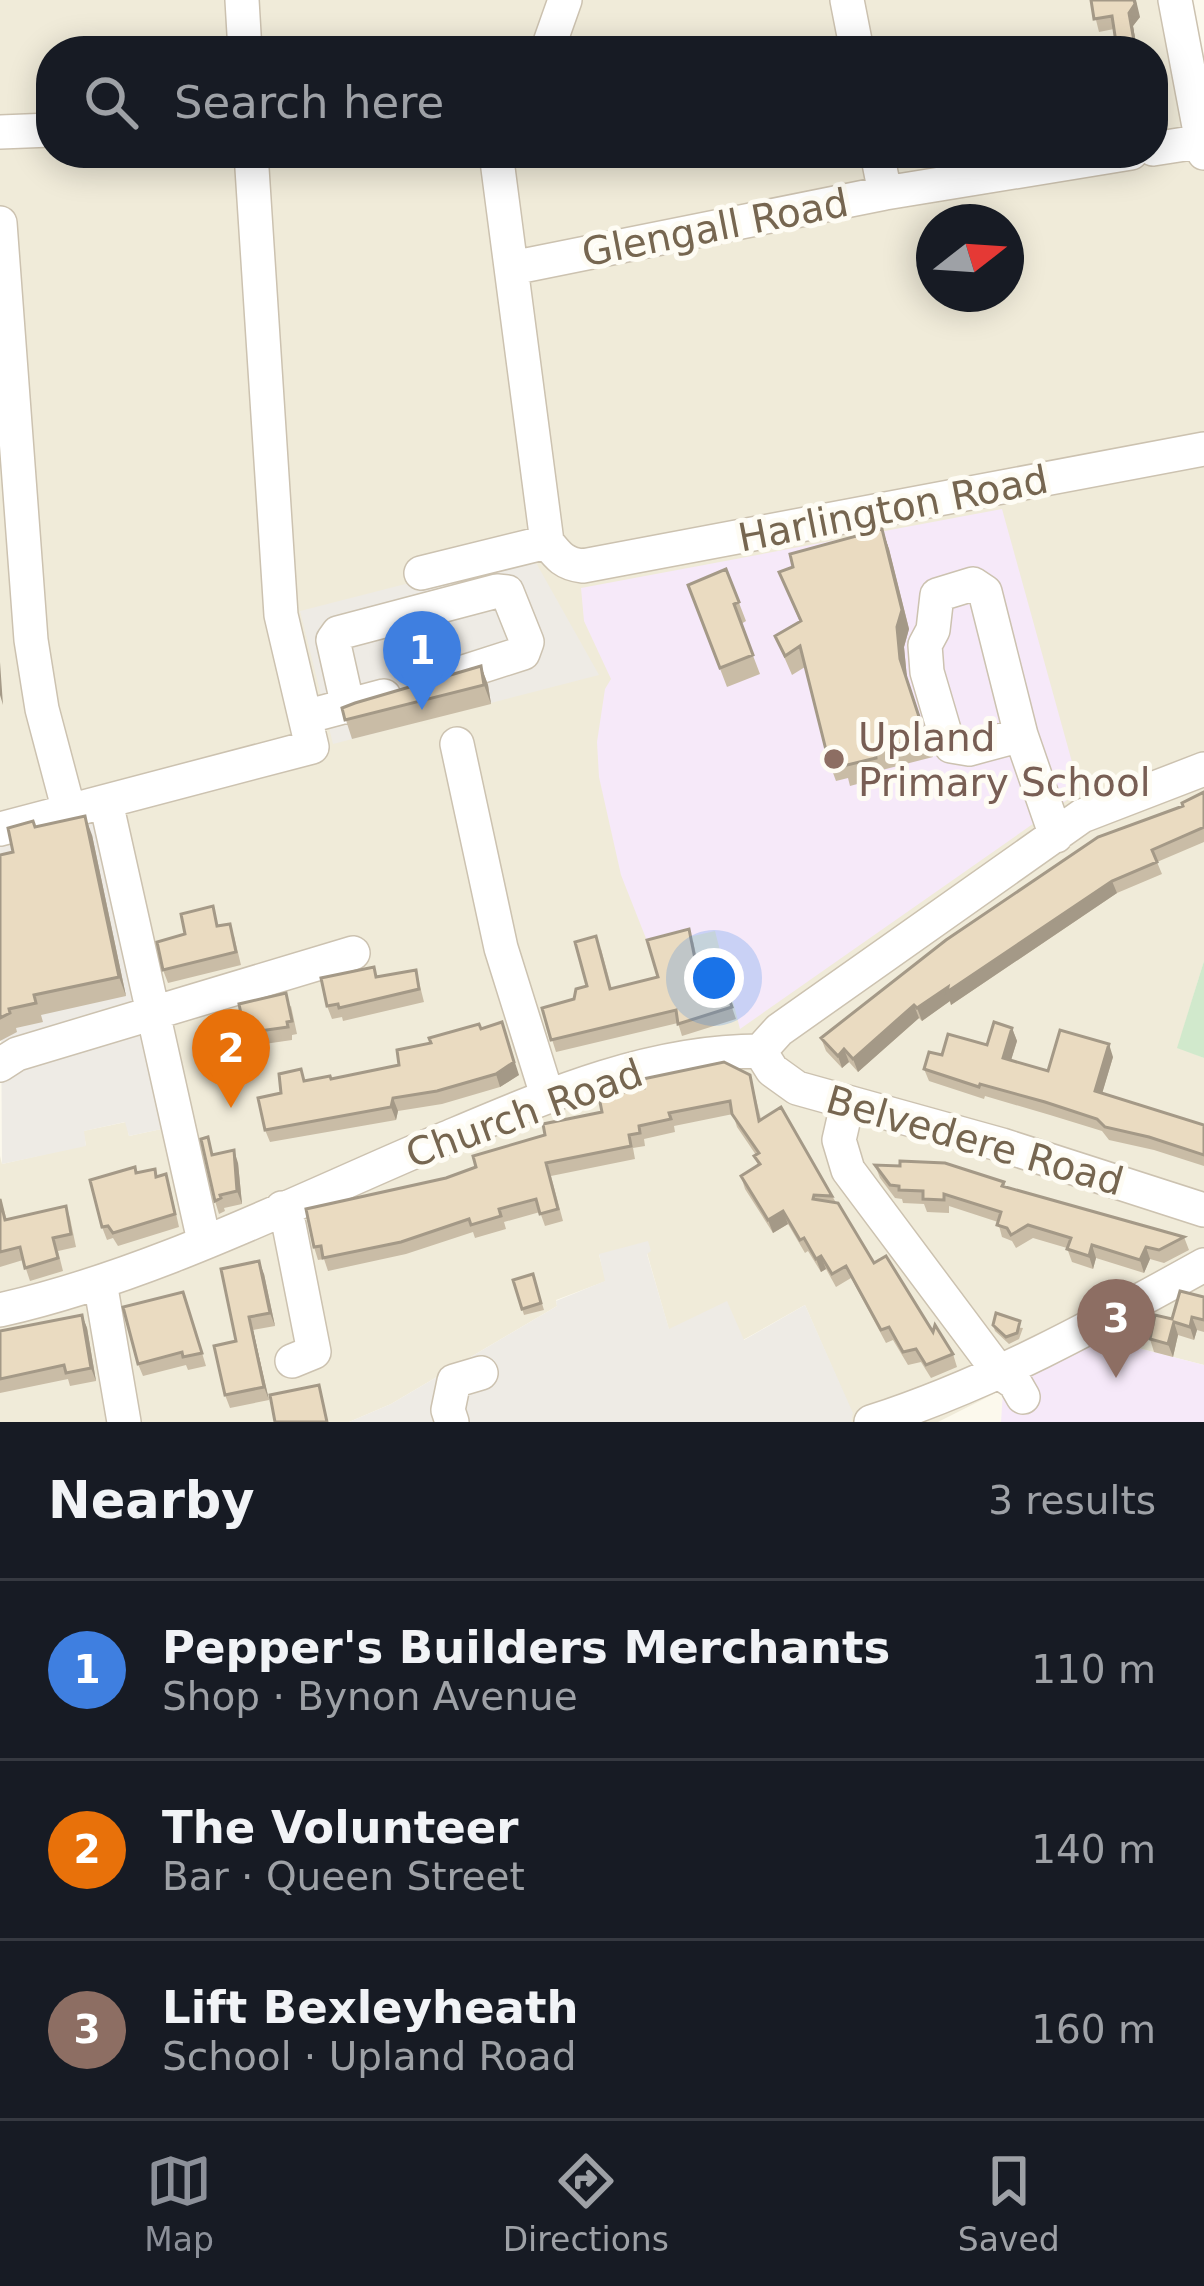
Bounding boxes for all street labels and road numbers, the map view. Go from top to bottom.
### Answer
street label: Glengall Road [578,180,852,275]
street label: Harlington Road [734,456,1052,561]
street label: Church Road [400,1050,649,1177]
street label: Belvedere Road [821,1077,1129,1204]

